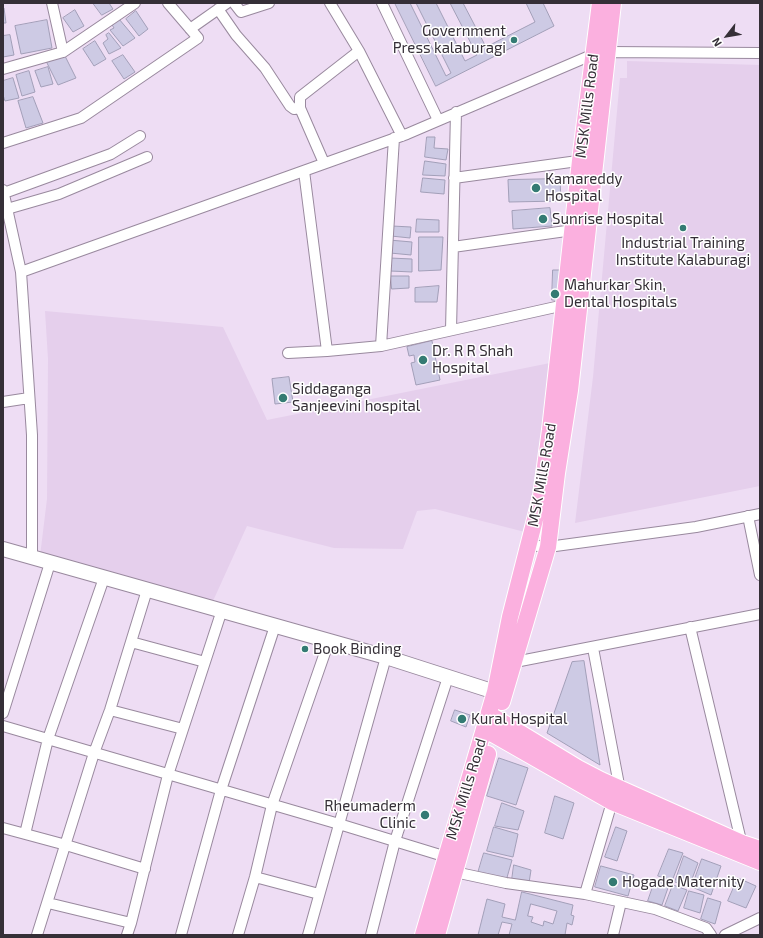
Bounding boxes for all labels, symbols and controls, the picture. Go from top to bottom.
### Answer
north arrow [707,16,747,56]
place label: Government Press kalaburagi [393,22,506,57]
marker: Government Press kalaburagi [509,35,519,45]
text: N [709,36,724,49]
street label: MSK Mills Road [572,53,602,159]
place label: Kamareddy Hospital [545,170,622,205]
marker: Kamareddy Hospital [530,182,542,194]
place label: Sunrise Hospital [552,210,663,228]
marker: Sunrise Hospital [537,213,549,225]
marker: Industrial Training Institute Kalaburagi [678,223,688,233]
place label: Industrial Training Institute Kalaburagi [616,234,750,269]
place label: Mahurkar Skin, Dental Hospitals [564,276,677,311]
marker: Mahurkar Skin, Dental Hospitals [549,288,561,300]
place label: Dr. R R Shah Hospital [432,342,513,377]
marker: Dr. R R Shah Hospital [417,354,429,366]
place label: Siddaganga Sanjeevini hospital [292,380,420,415]
marker: Siddaganga Sanjeevini hospital [277,392,289,404]
street label: MSK Mills Road [524,422,560,528]
place label: Book Binding [313,640,401,658]
marker: Book Binding [300,644,310,654]
place label: Kural Hospital [471,710,567,728]
marker: Kural Hospital [456,713,468,725]
street label: MSK Mills Road [442,736,490,842]
place label: Rheumaderm Clinic [324,797,416,832]
marker: Rheumaderm Clinic [419,809,431,821]
place label: Hogade Maternity [622,873,744,891]
marker: Hogade Maternity [607,876,619,888]

